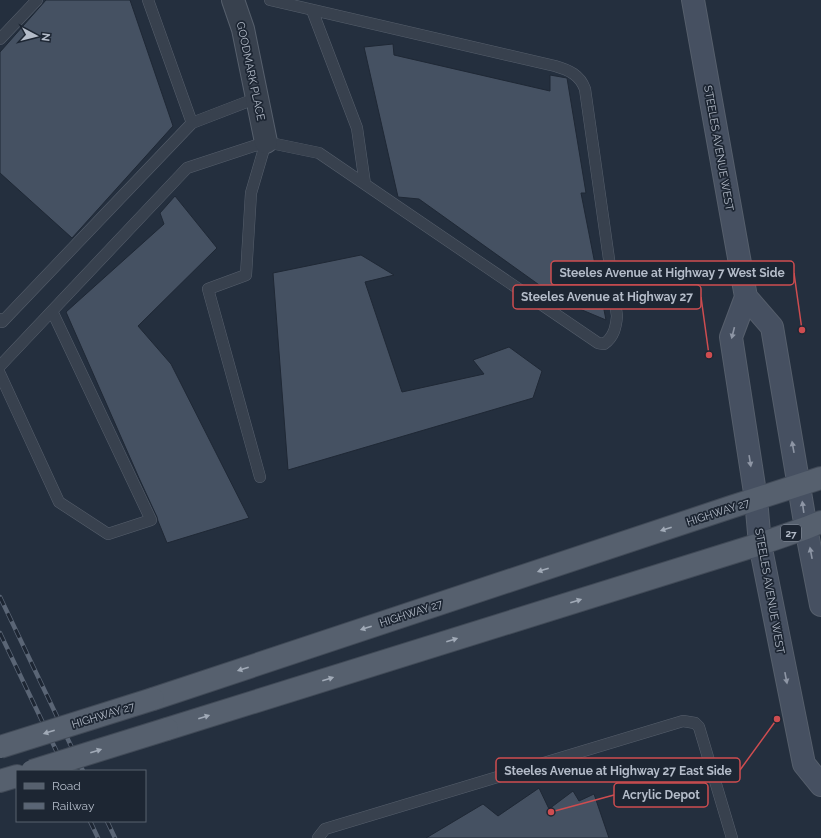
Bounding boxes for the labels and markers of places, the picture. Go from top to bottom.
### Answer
callout: Steeles Avenue at Highway 7 West Side [551,261,794,285]
callout: Steeles Avenue at Highway 27 [513,285,701,309]
callout: Steeles Avenue at Highway 27 East Side [496,758,740,782]
callout: Acrylic Depot [614,783,708,807]

